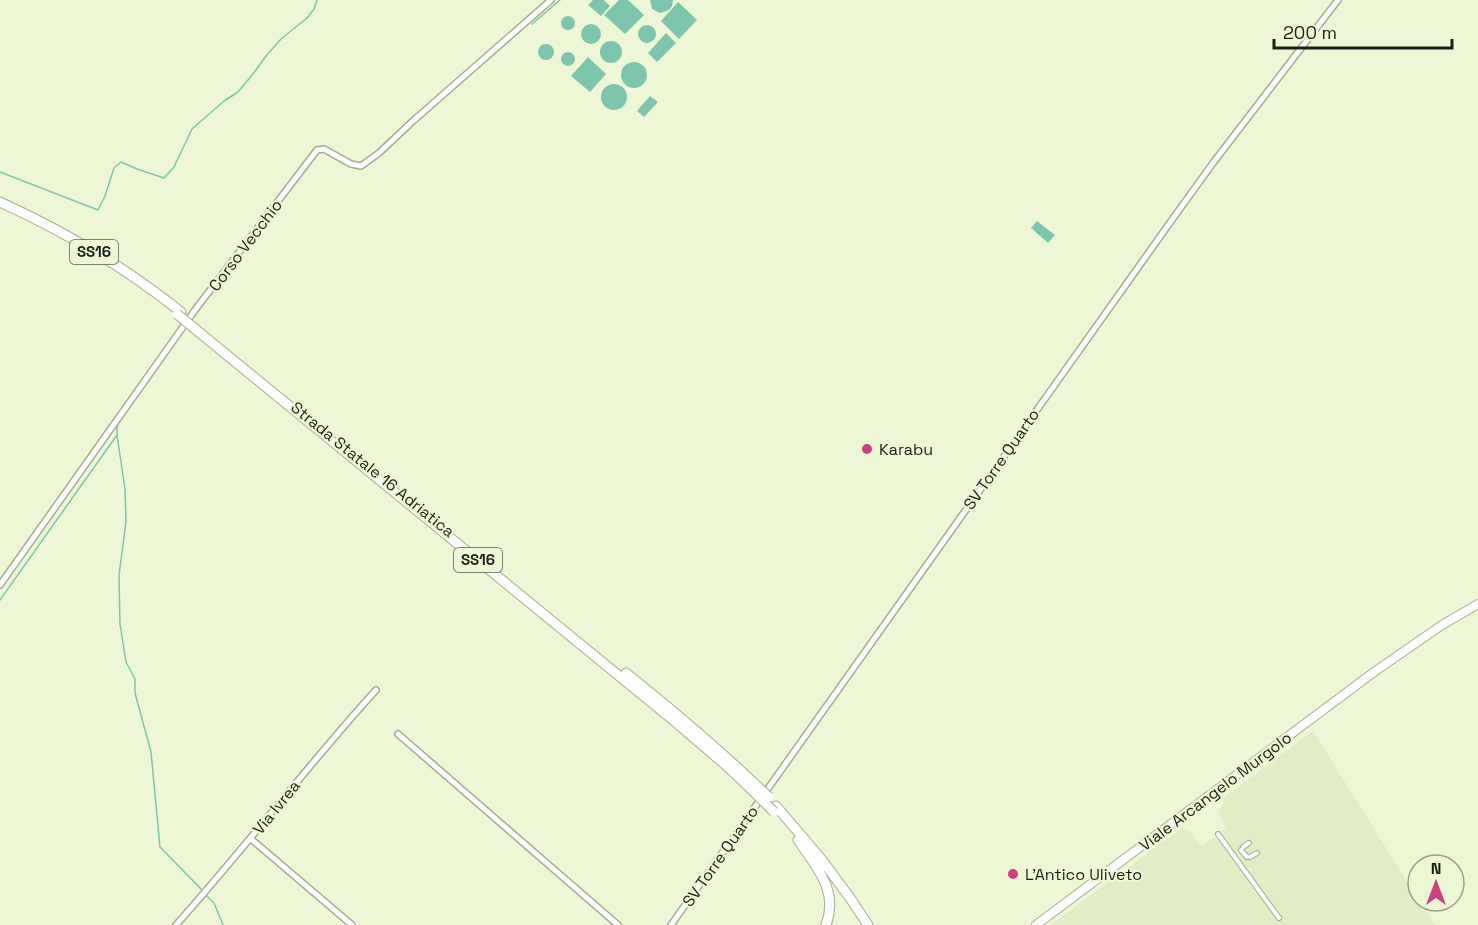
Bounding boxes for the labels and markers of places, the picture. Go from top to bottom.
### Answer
place label: Karabu [879,439,933,460]
marker: Karabu [860,442,874,456]
place label: L'Antico Uliveto [1025,864,1142,885]
marker: L'Antico Uliveto [1006,867,1020,881]

